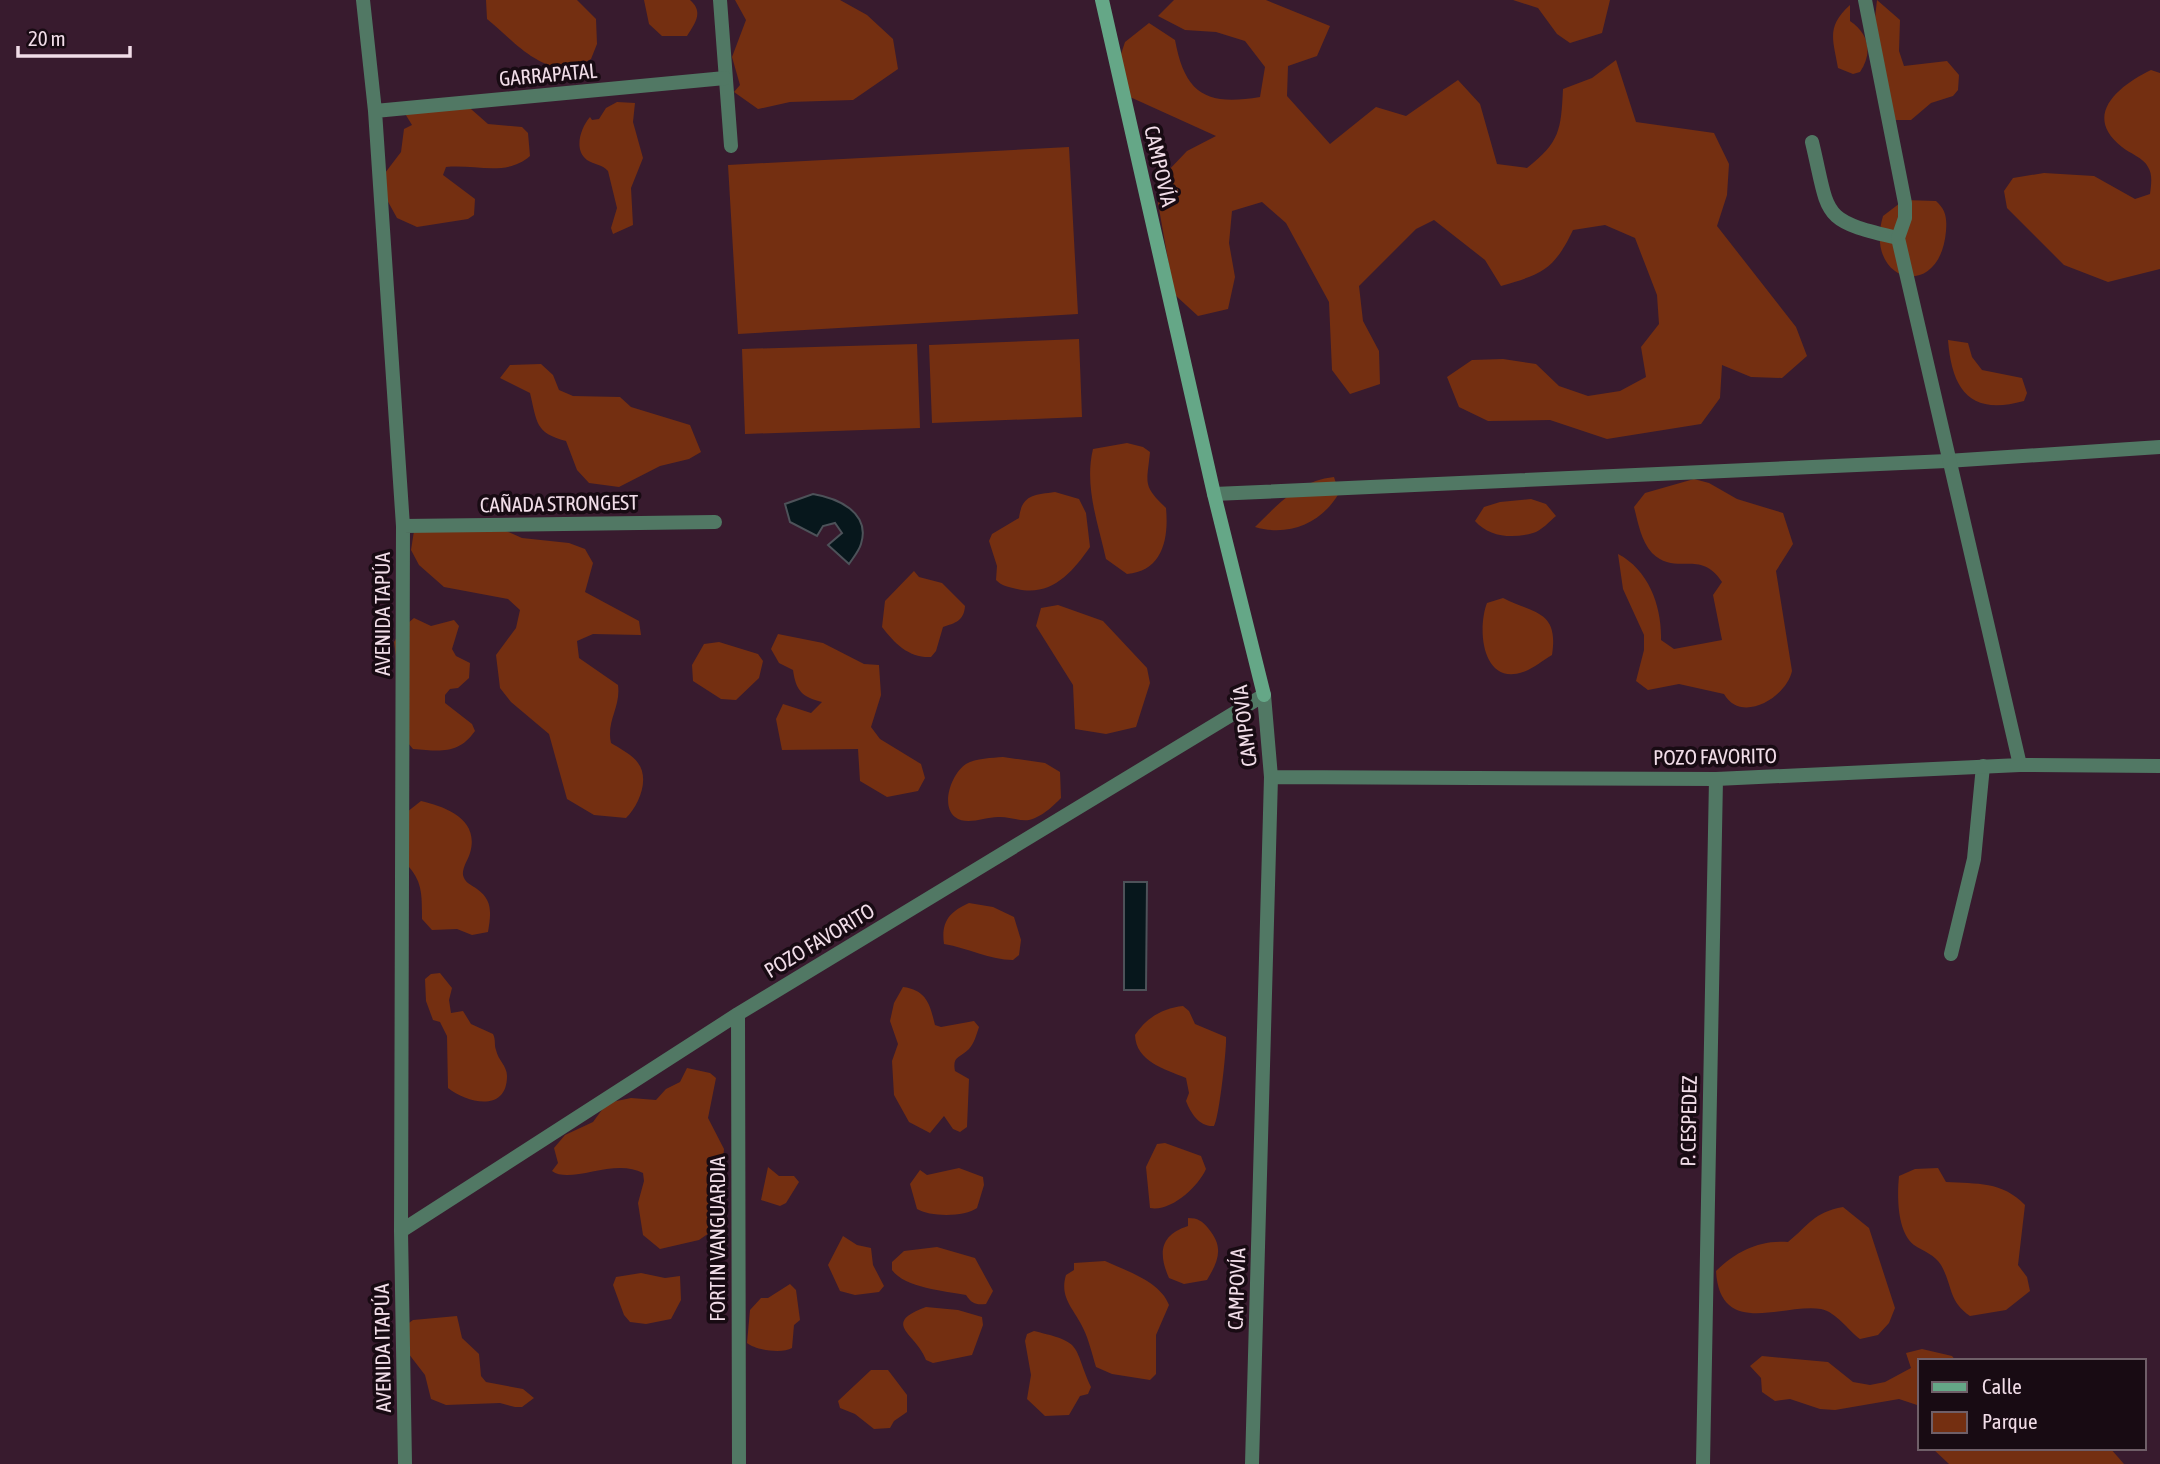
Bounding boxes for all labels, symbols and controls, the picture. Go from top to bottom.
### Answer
scale bar [18,14,130,58]
text: 20 m [28,26,66,50]
street label: GARRAPATAL [498,58,598,90]
street label: CAMPOVÍA [1140,123,1182,209]
street label: CAÑADA STRONGEST [480,490,638,516]
street label: AVENIDA TAPÚA [370,552,394,676]
street label: CAMPOVÍA [1227,683,1261,768]
street label: POZO FAVORITO [1653,743,1777,769]
street label: POZO FAVORITO [760,898,878,982]
street label: P. CESPEDEZ [1675,1075,1701,1167]
street label: FORTIN VANGUARDIA [705,1156,729,1322]
street label: CAMPOVÍA [1223,1247,1249,1330]
street label: AVENIDA ITAPÚA [369,1283,395,1413]
legend [1918,1359,2146,1450]
text: Calle [1982,1374,2022,1398]
text: Parque [1982,1409,2037,1433]

